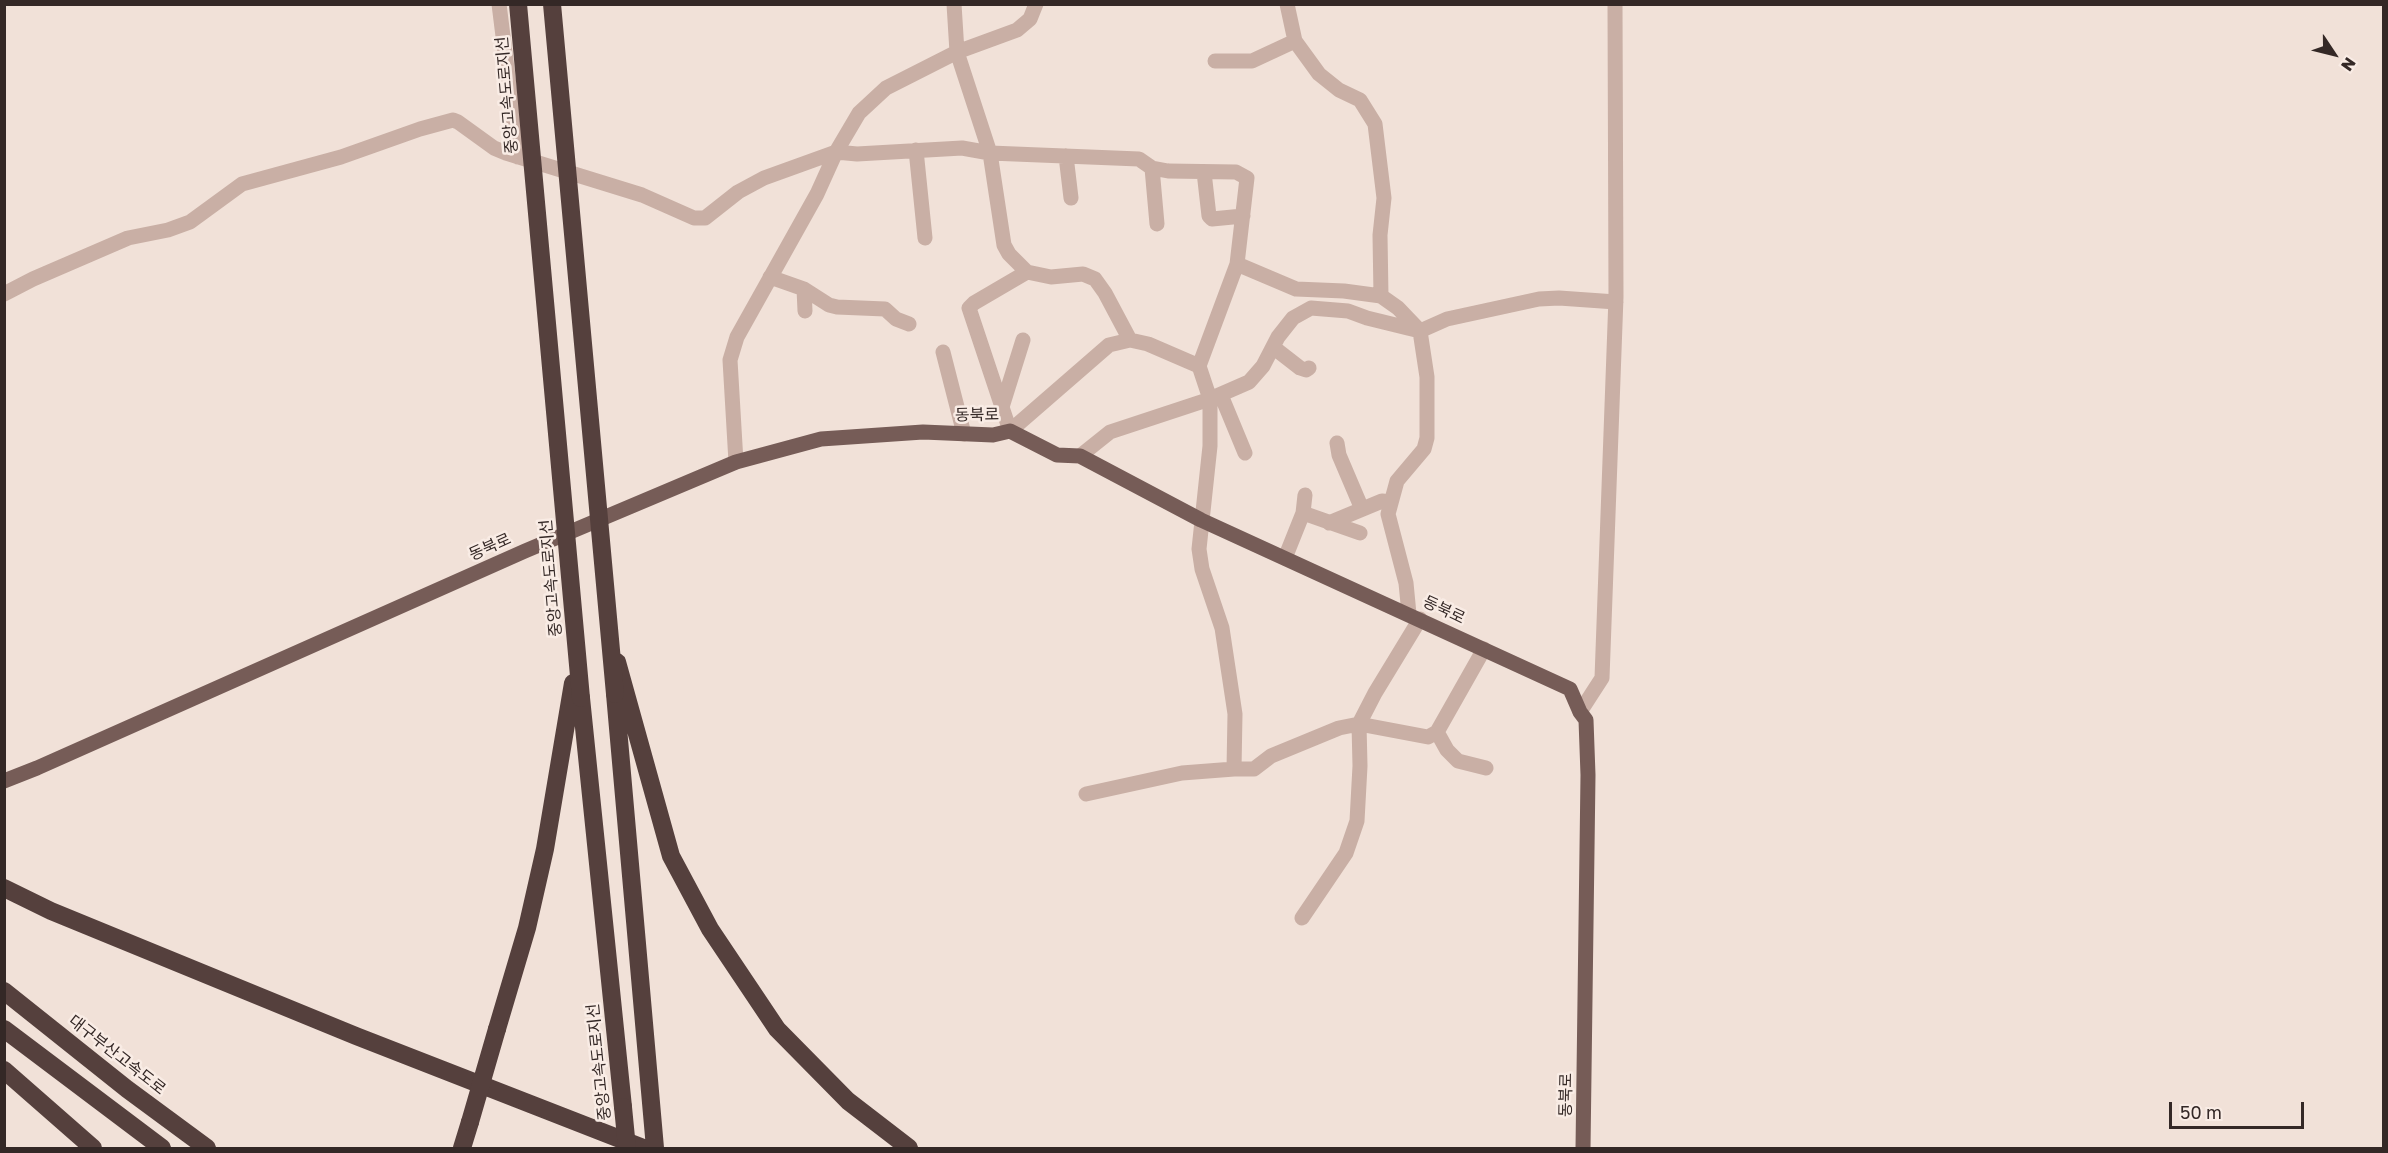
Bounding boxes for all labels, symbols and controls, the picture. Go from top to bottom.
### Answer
north arrow [2304,24,2364,84]
street label: 중앙고속도로지선 [492,36,522,154]
text: N [2337,54,2360,75]
street label: 동북로 [955,405,999,425]
street label: 중앙고속도로지선 [536,519,566,637]
street label: 동북로 [466,529,514,565]
street label: 동북로 [1420,592,1468,628]
street label: 중앙고속도로지선 [583,1002,615,1122]
street label: 대구부산고속도로 [65,1011,169,1099]
street label: 동북로 [1556,1073,1576,1117]
scale bar [2172,1090,2307,1128]
text: 50 m [2180,1101,2222,1123]

